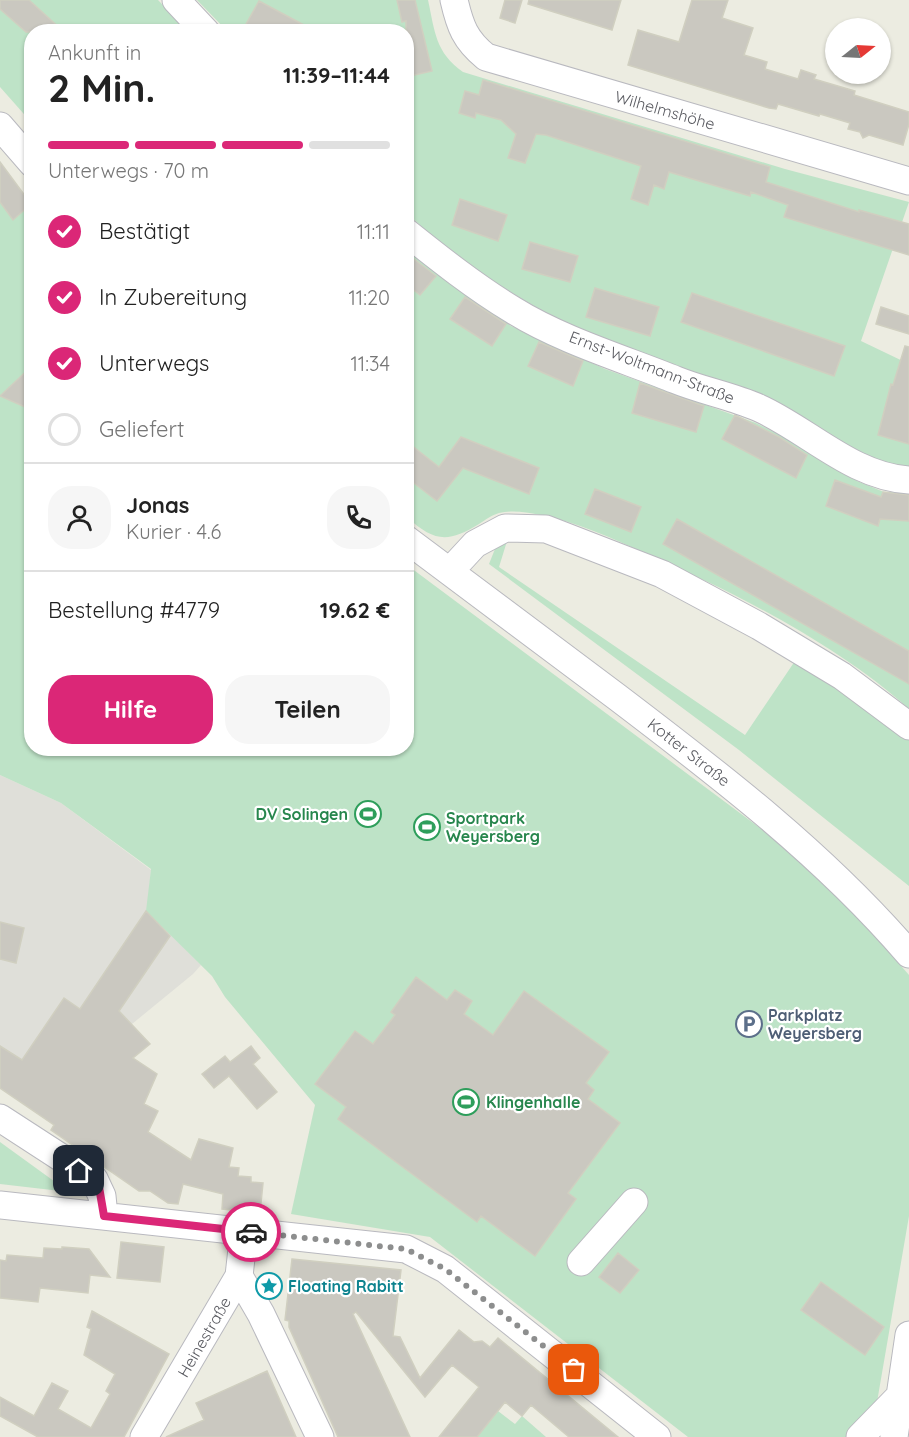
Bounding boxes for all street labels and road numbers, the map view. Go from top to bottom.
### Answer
street label: Wilhelmshöhe [613,86,717,134]
street label: Ernst-Woltmann-Straße [567,326,737,408]
street label: Kotter Straße [644,714,734,790]
street label: Heinestraße [173,1293,235,1381]

